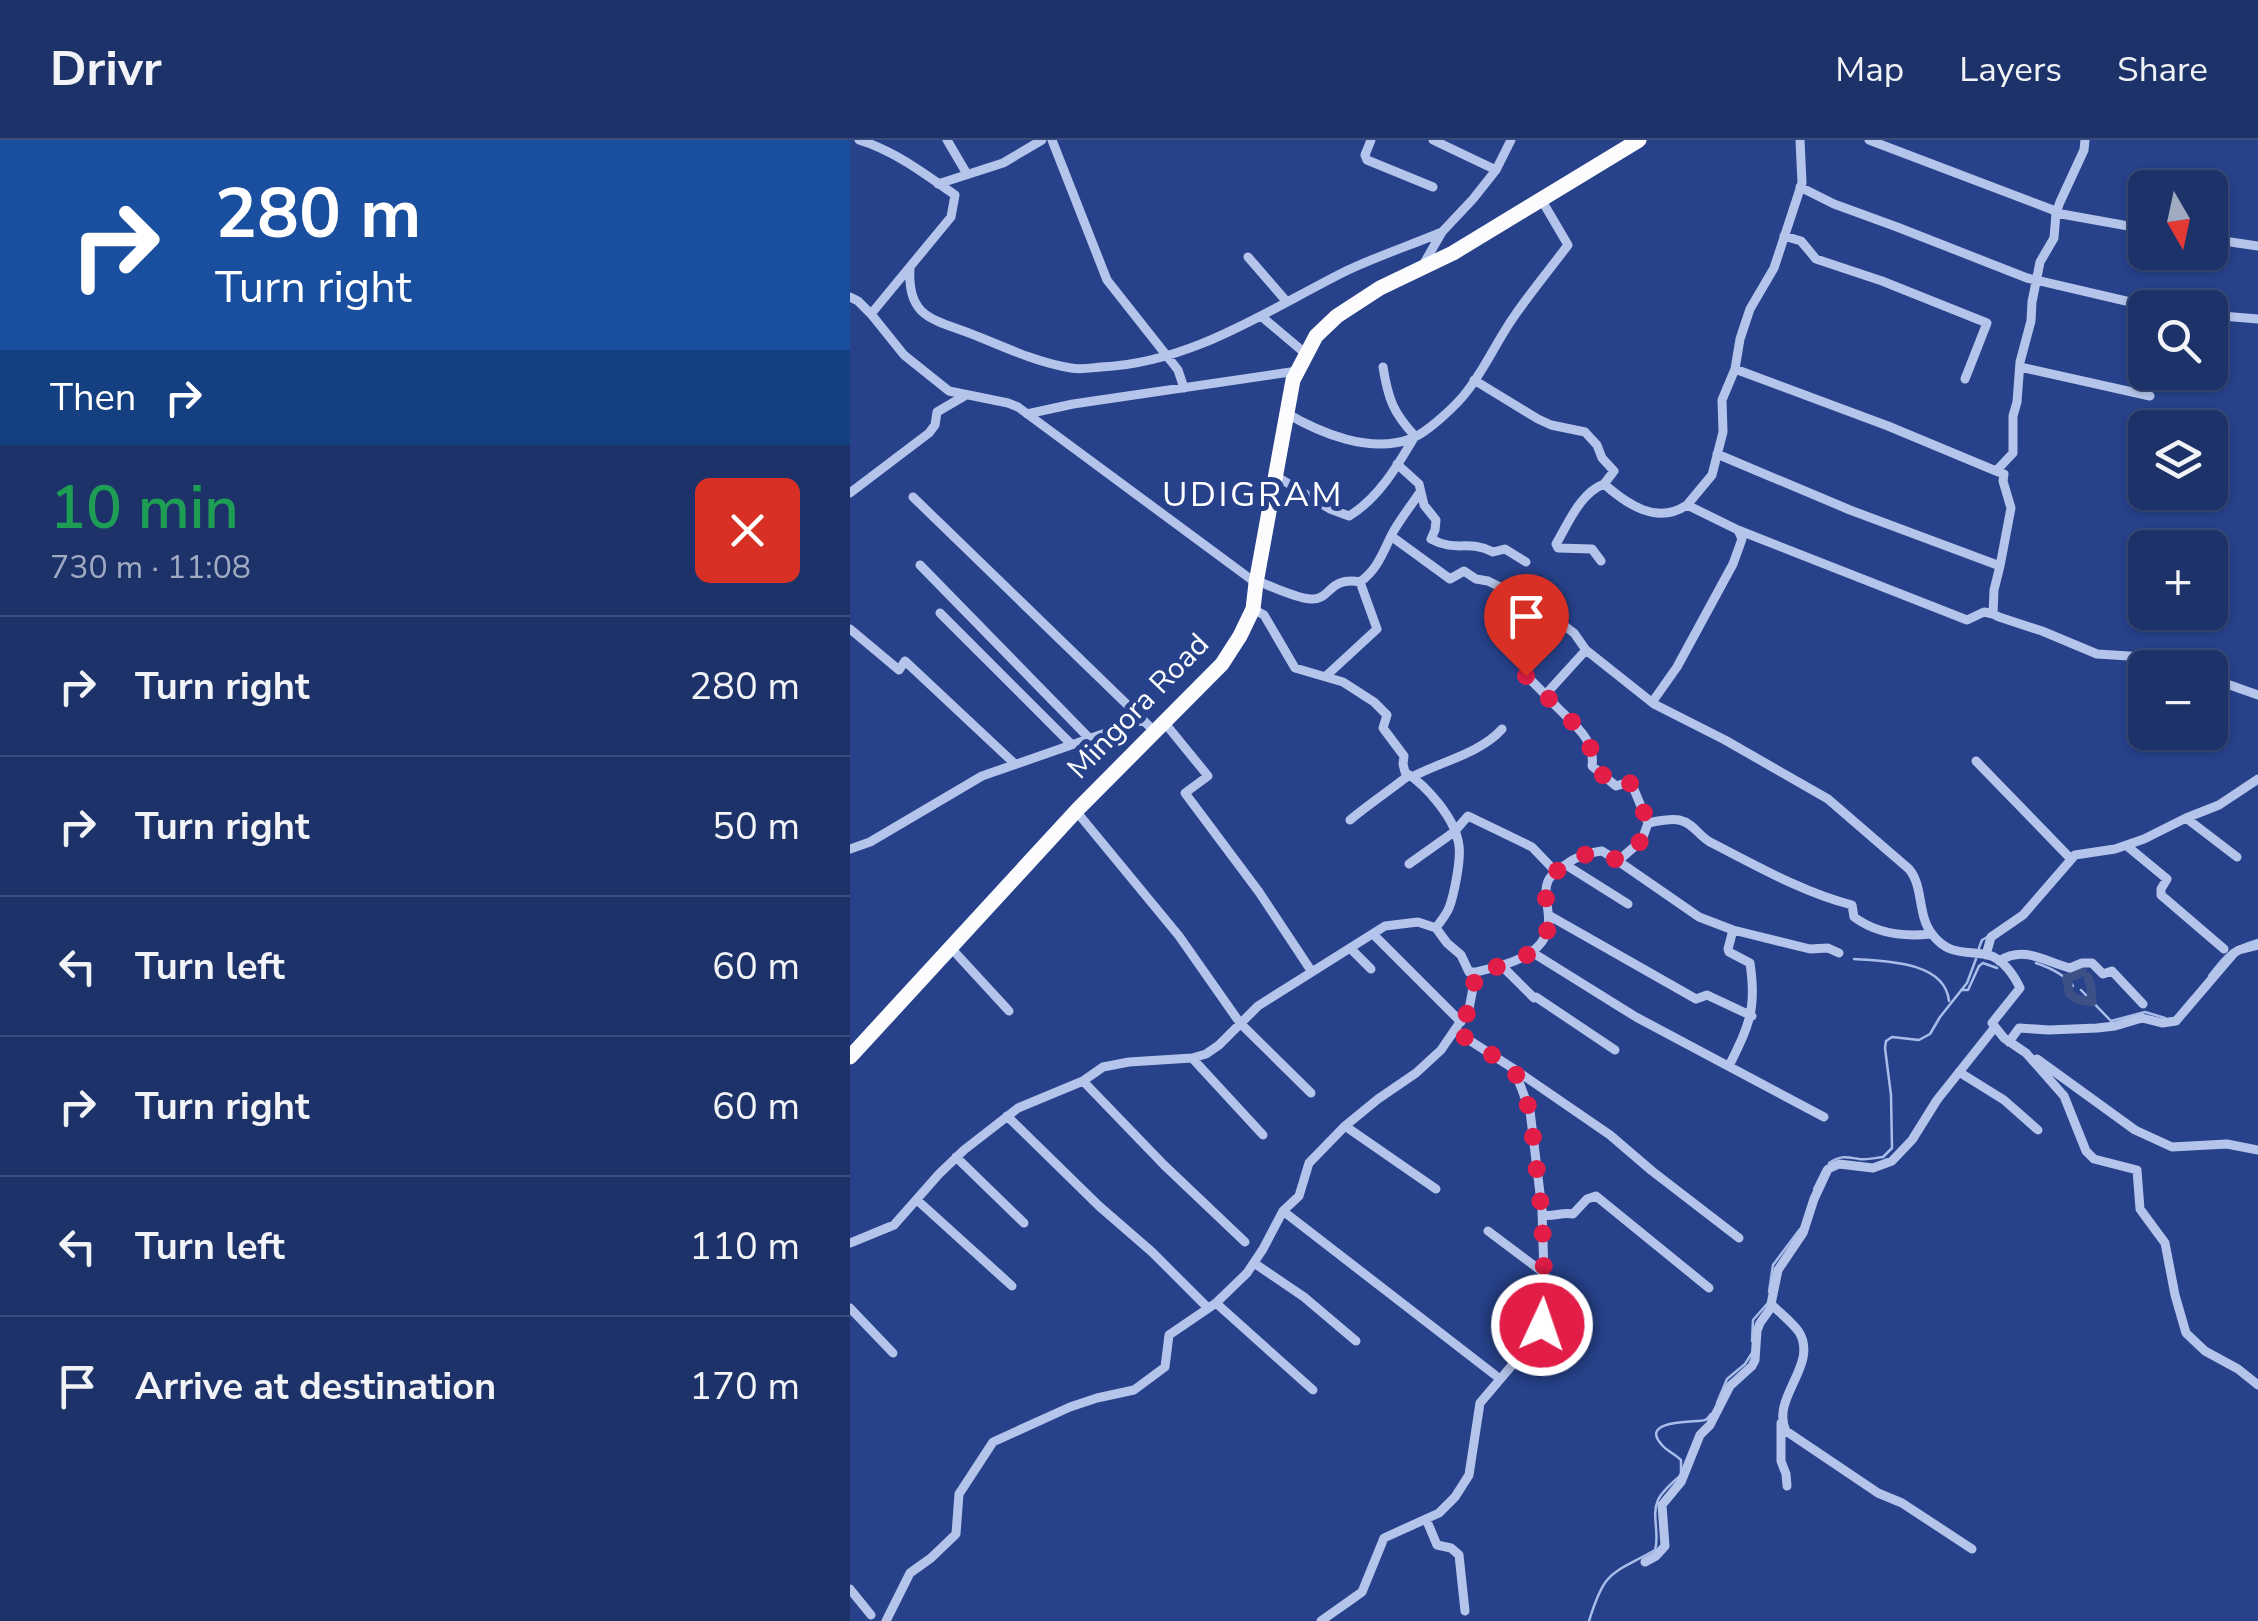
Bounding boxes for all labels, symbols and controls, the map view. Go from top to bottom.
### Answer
text: Drivr [50,36,162,102]
text: Map [1835,46,1904,93]
text: Layers [1959,46,2062,93]
text: Share [2117,46,2208,93]
text: 280 m [215,166,421,262]
north arrow [2128,170,2228,270]
map controls [2128,170,2228,750]
icon: right [50,180,180,310]
text: Turn right [215,257,412,318]
button: search [2128,290,2228,390]
icon: right [156,370,211,425]
text: Then [50,372,136,423]
button: layers [2128,410,2228,510]
text: 10 min [50,467,239,549]
district label: UDIGRAM [1162,471,1344,518]
button: close [695,478,800,583]
button: + [2128,530,2228,630]
text: 730 m · 11:08 [50,546,251,589]
pin [1484,574,1569,677]
icon: arrive [1499,589,1554,644]
street label: Mingora Road [1058,625,1218,788]
button: − [2128,650,2228,750]
icon: right [50,659,105,714]
text: Turn right [135,661,310,712]
text: 280 m [689,661,800,712]
icon: right [50,799,105,854]
text: Turn right [135,801,310,852]
text: 50 m [712,801,800,852]
icon: left [50,939,105,994]
text: Turn left [135,941,285,992]
text: 60 m [712,941,800,992]
icon: right [50,1079,105,1134]
text: Turn right [135,1081,310,1132]
text: 60 m [712,1081,800,1132]
icon: left [50,1219,105,1274]
text: Turn left [135,1221,285,1272]
text: 110 m [689,1221,800,1272]
position arrow [1490,1273,1594,1377]
icon: arrive [50,1359,105,1414]
text: Arrive at destination [135,1361,496,1412]
text: 170 m [689,1361,800,1412]

